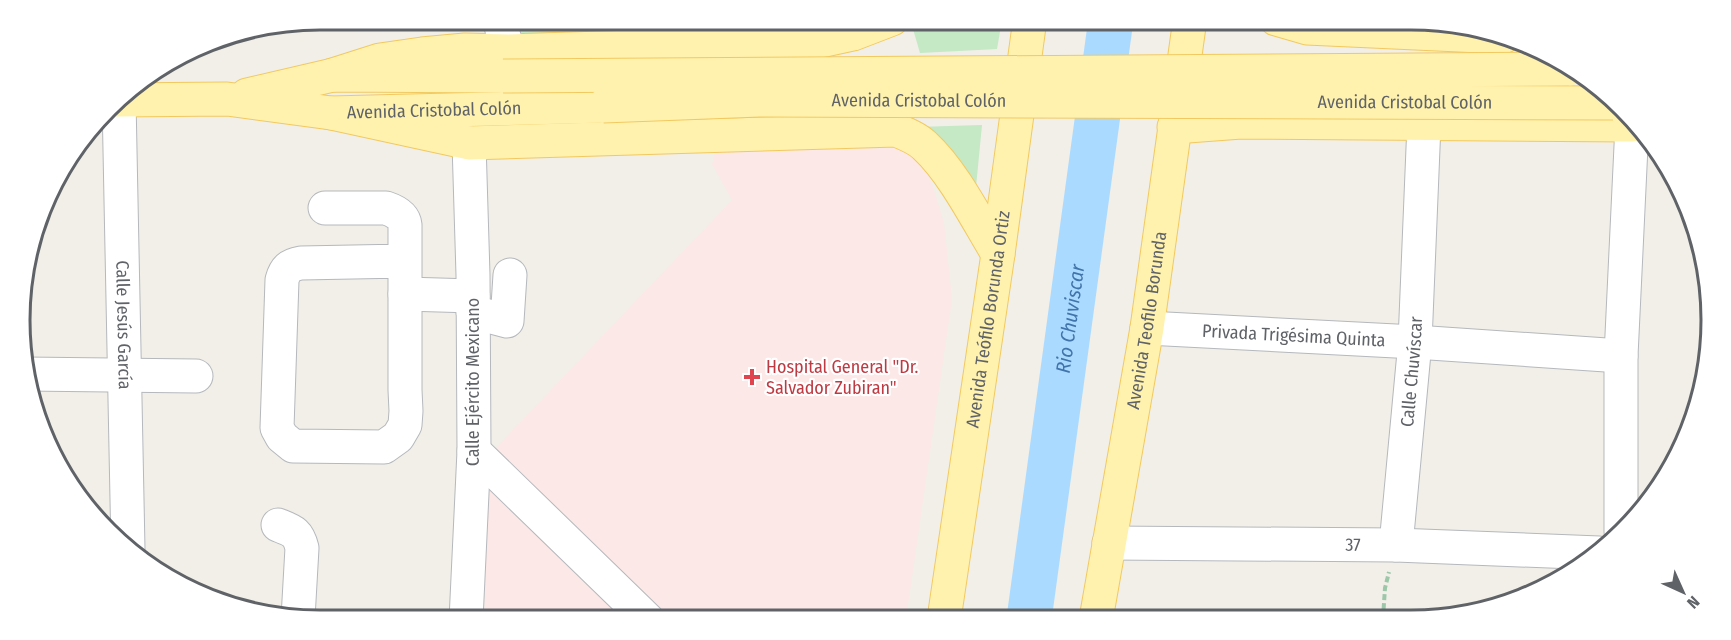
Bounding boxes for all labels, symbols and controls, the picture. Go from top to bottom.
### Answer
street label: Avenida Cristobal Colón [832,89,1006,112]
street label: Avenida Cristobal Colón [1318,91,1492,114]
street label: Avenida Cristobal Colón [346,97,522,124]
street label: Avenida Teófilo Borunda Ortiz [961,209,1015,429]
street label: Avenida Teofilo Borunda [1122,230,1171,411]
street label: Calle Jesús García [111,260,136,390]
water label: Rio Chuviscar [1051,262,1089,375]
street label: Calle Ejército Mexicano [462,298,484,466]
street label: Calle Chuvíscar [1396,315,1427,428]
street label: Privada Trigésima Quinta [1202,320,1386,351]
place label: Hospital General "Dr. Salvador Zubiran" [766,356,919,399]
marker: Hospital General "Dr. Salvador Zubiran" [743,368,761,386]
street label: 37 [1345,534,1361,556]
north arrow [1653,562,1713,622]
text: N [1683,592,1703,612]

